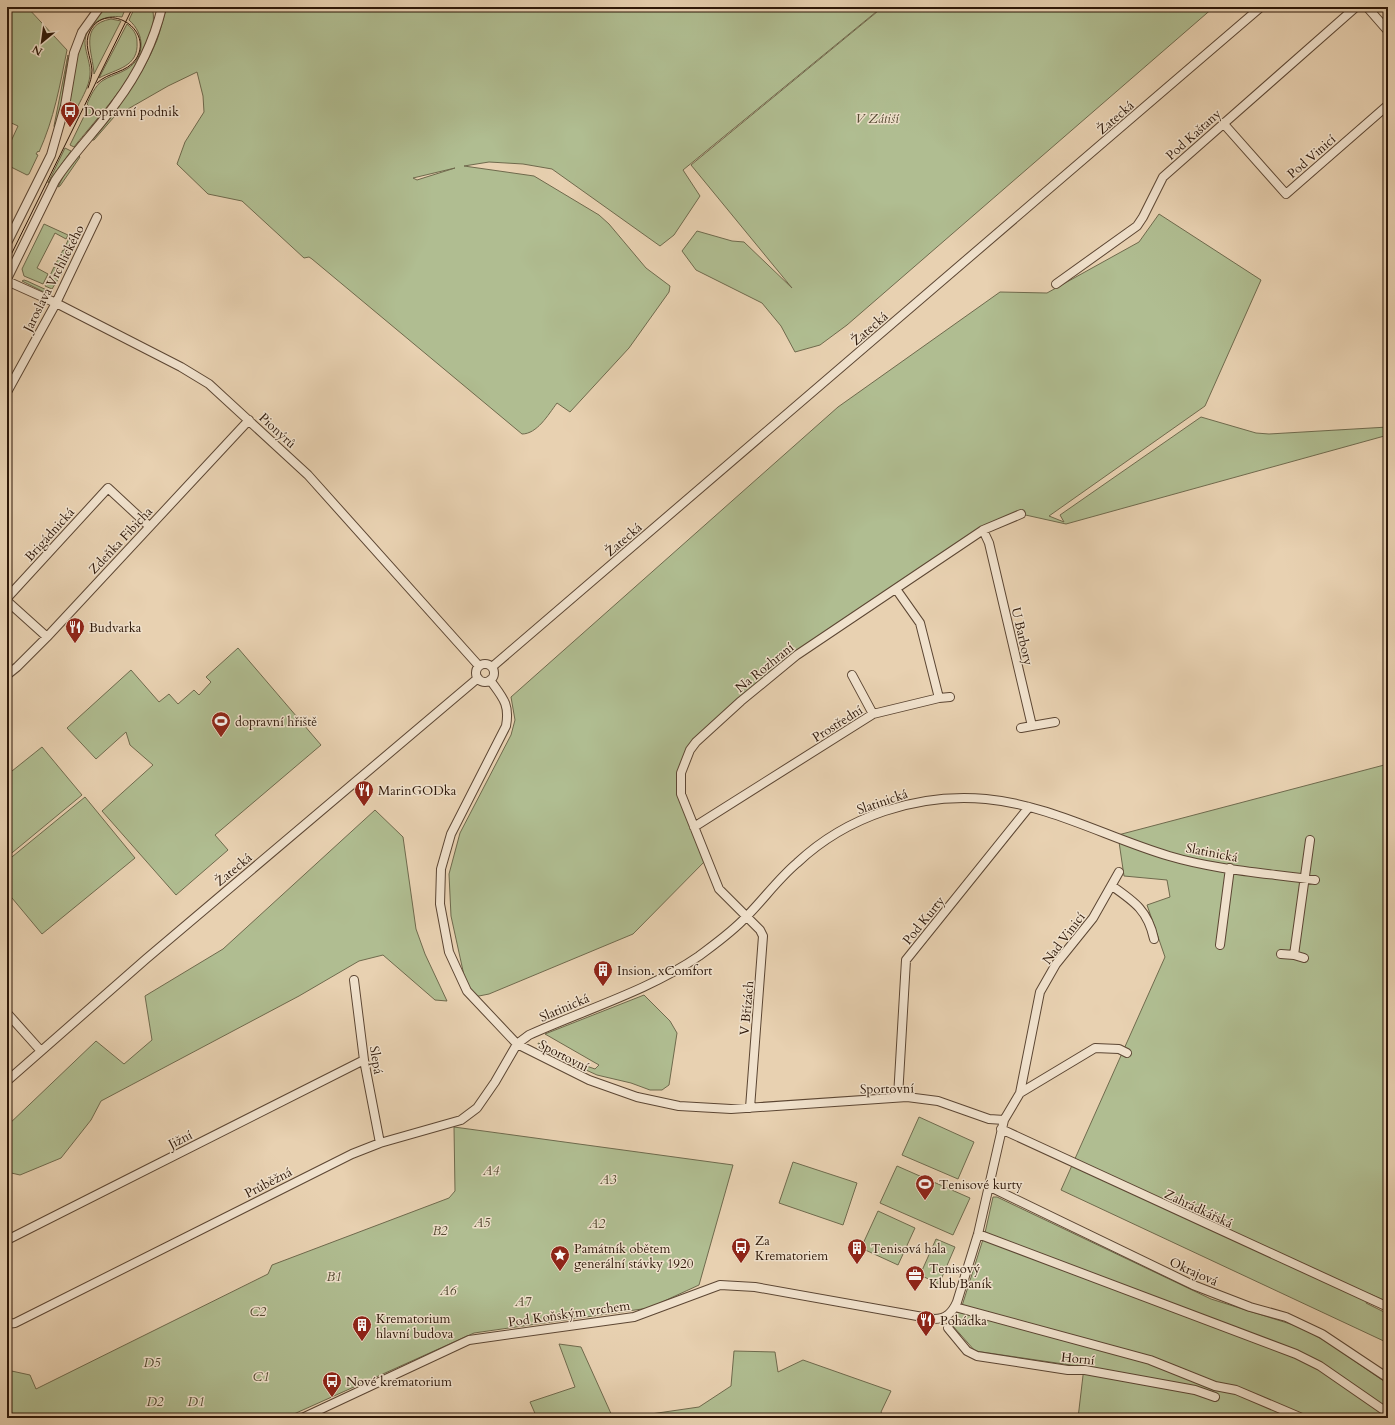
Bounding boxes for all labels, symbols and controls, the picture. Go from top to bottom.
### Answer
north arrow [22,22,62,62]
text: N [29,41,45,59]
street label: Žatecká [1093,96,1138,139]
bus stop icon: Dopravní podnik [59,100,81,128]
place label: Dopravní podnik [84,103,179,121]
street label: Pod Kaštany [1162,105,1225,164]
park label: V Zátiší [855,110,900,128]
street label: Pod Vinicí [1283,130,1340,183]
street label: Jaroslava Vrchlického [18,222,89,337]
street label: Žatecká [847,307,892,350]
street label: Pionýrů [255,409,300,453]
street label: Zdeňka Fibicha [85,503,157,578]
street label: Brigádnická [21,504,79,565]
street label: Žatecká [601,518,646,561]
street label: U Barbory [1007,605,1037,667]
restaurant icon: Budvarka [64,616,86,644]
place label: Budvarka [89,619,142,637]
street label: Na Rozhraní [732,638,798,697]
street label: Prostřední [809,701,867,746]
sports icon: dopravní hřiště [210,710,232,738]
place label: dopravní hřiště [235,713,317,731]
restaurant icon: MarinGODka [353,779,375,807]
place label: MarinGODka [378,782,457,800]
street label: Slatinická [854,785,911,819]
street label: Slatinická [1184,839,1240,867]
street label: Žatecká [211,849,256,891]
street label: Pod Kurty [899,892,949,949]
street label: Nad Vinicí [1038,909,1090,968]
building icon: Insion. xComfort [592,959,614,987]
place label: Insion. xComfort [617,962,712,980]
street label: V Břízách [736,980,758,1036]
street label: Slatinická [537,989,593,1027]
street label: Sportovní [535,1036,592,1076]
street label: Slepá [365,1045,387,1076]
street label: Sportovní [860,1080,914,1098]
street label: Jižní [163,1126,196,1154]
park label: A4 [482,1162,500,1180]
street label: Průběžná [242,1163,296,1203]
park label: A3 [599,1171,617,1189]
sports icon: Tenisové kurty [914,1173,936,1201]
place label: Tenisové kurty [939,1176,1023,1194]
street label: Zahrádkářská [1161,1185,1236,1233]
park label: A5 [473,1214,491,1232]
park label: A2 [588,1215,606,1233]
park label: B2 [433,1222,448,1240]
place label: Za Krematoriem [755,1232,828,1265]
bus stop icon: Za Krematoriem [730,1236,752,1264]
building icon: Tenisová hala [846,1237,868,1265]
place label: Památník obětem generální stávky 1920 [574,1240,694,1273]
place label: Tenisová hala [871,1240,947,1258]
place icon: Památník obětem generální stávky 1920 [549,1244,571,1272]
street label: Okrajová [1166,1253,1221,1291]
place label: Tenisový Klub Baník [929,1260,992,1293]
office icon: Tenisový Klub Baník [904,1264,926,1292]
park label: B1 [327,1268,341,1286]
park label: A6 [439,1282,458,1300]
park label: A7 [514,1293,533,1311]
street label: Pod Koňským vrchem [507,1297,631,1331]
park label: C2 [250,1303,267,1321]
restaurant icon: Pohádka [915,1309,937,1337]
place label: Krematorium hlavní budova [376,1310,454,1343]
place label: Pohádka [940,1312,987,1330]
building icon: Krematorium hlavní budova [351,1314,373,1342]
street label: Horní [1060,1348,1096,1370]
park label: D5 [144,1354,161,1372]
park label: C1 [253,1368,269,1386]
bus stop icon: Nové krematorium [321,1370,343,1398]
place label: Nové krematorium [346,1373,452,1391]
park label: D2 [147,1393,164,1411]
park label: D1 [188,1393,204,1411]

